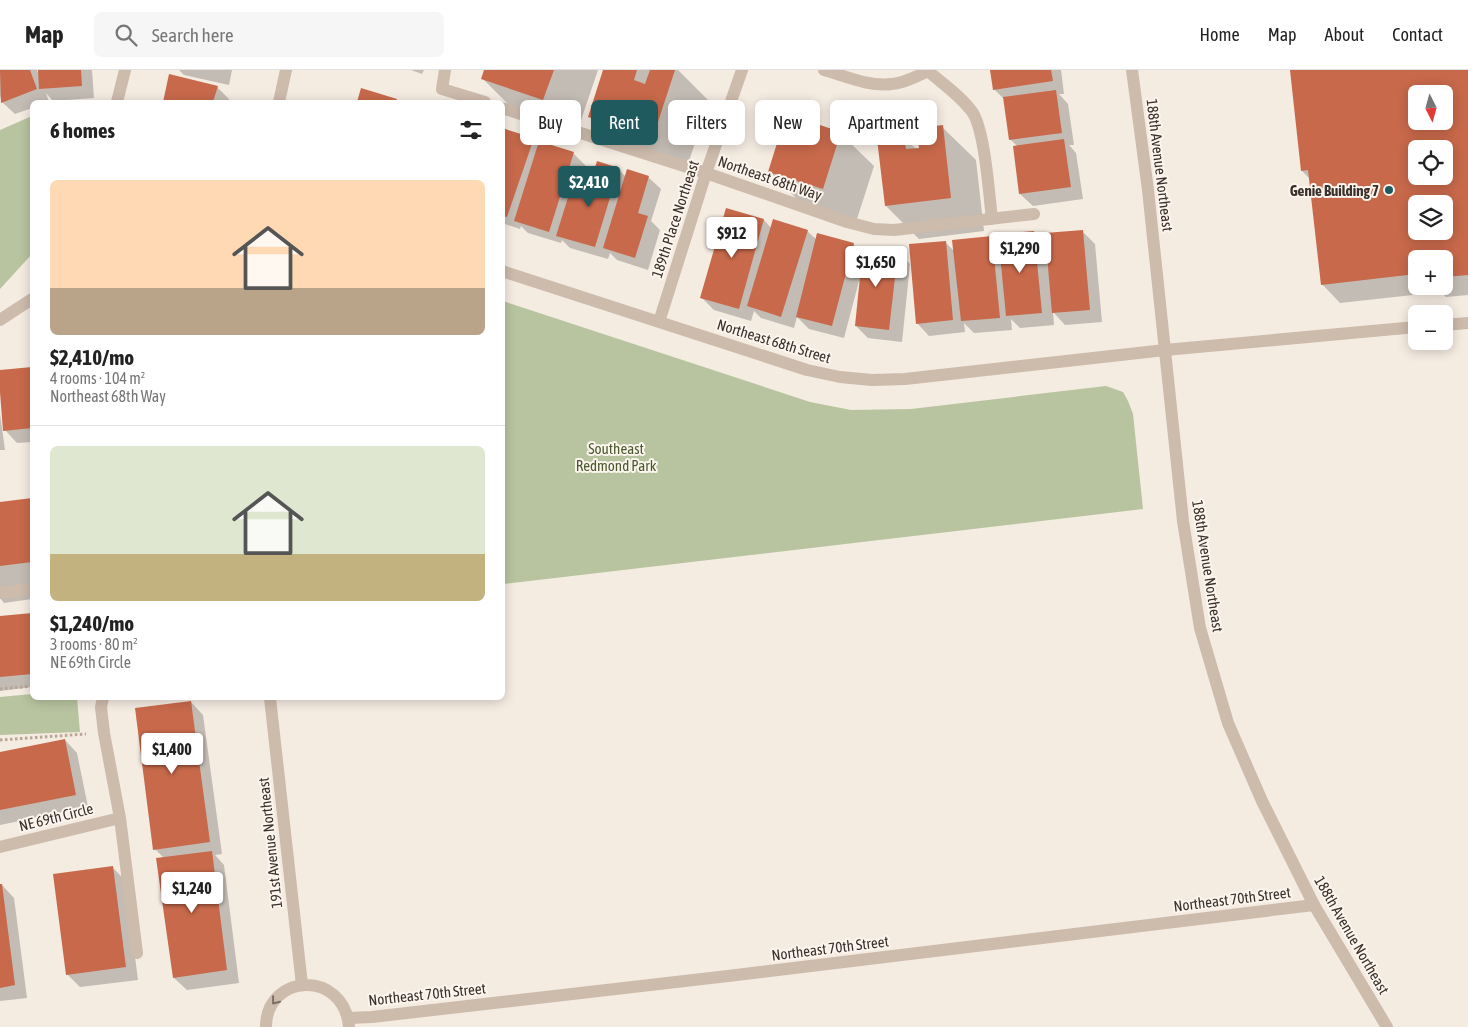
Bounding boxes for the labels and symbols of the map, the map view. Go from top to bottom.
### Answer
north arrow [1408,85,1452,130]
street label: 188th Avenue Northeast [1143,98,1177,232]
street label: Northeast 68th Way [716,152,824,204]
street label: 189th Place Northeast [648,158,702,280]
pin: $2,410 [548,166,630,208]
place label: Genie Building 7 [1290,182,1379,199]
marker: Genie Building 7 [1383,184,1395,196]
pin: $912 [702,216,762,259]
pin: $1,290 [979,232,1061,274]
pin: $1,650 [835,246,917,288]
street label: Northeast 68th Street [715,316,833,366]
park label: Southeast Redmond Park [576,440,657,474]
street label: 188th Avenue Northeast [1189,499,1227,633]
pin: $1,400 [131,732,213,775]
street label: 191st Avenue Northeast [255,777,285,909]
street label: NE 69th Circle [17,800,95,834]
pin: $1,240 [151,872,233,914]
street label: 188th Avenue Northeast [1311,873,1393,997]
street label: Northeast 70th Street [1172,883,1292,915]
street label: Northeast 70th Street [770,932,890,964]
street label: Northeast 70th Street [367,979,487,1009]
one-way arrow [273,995,281,1004]

